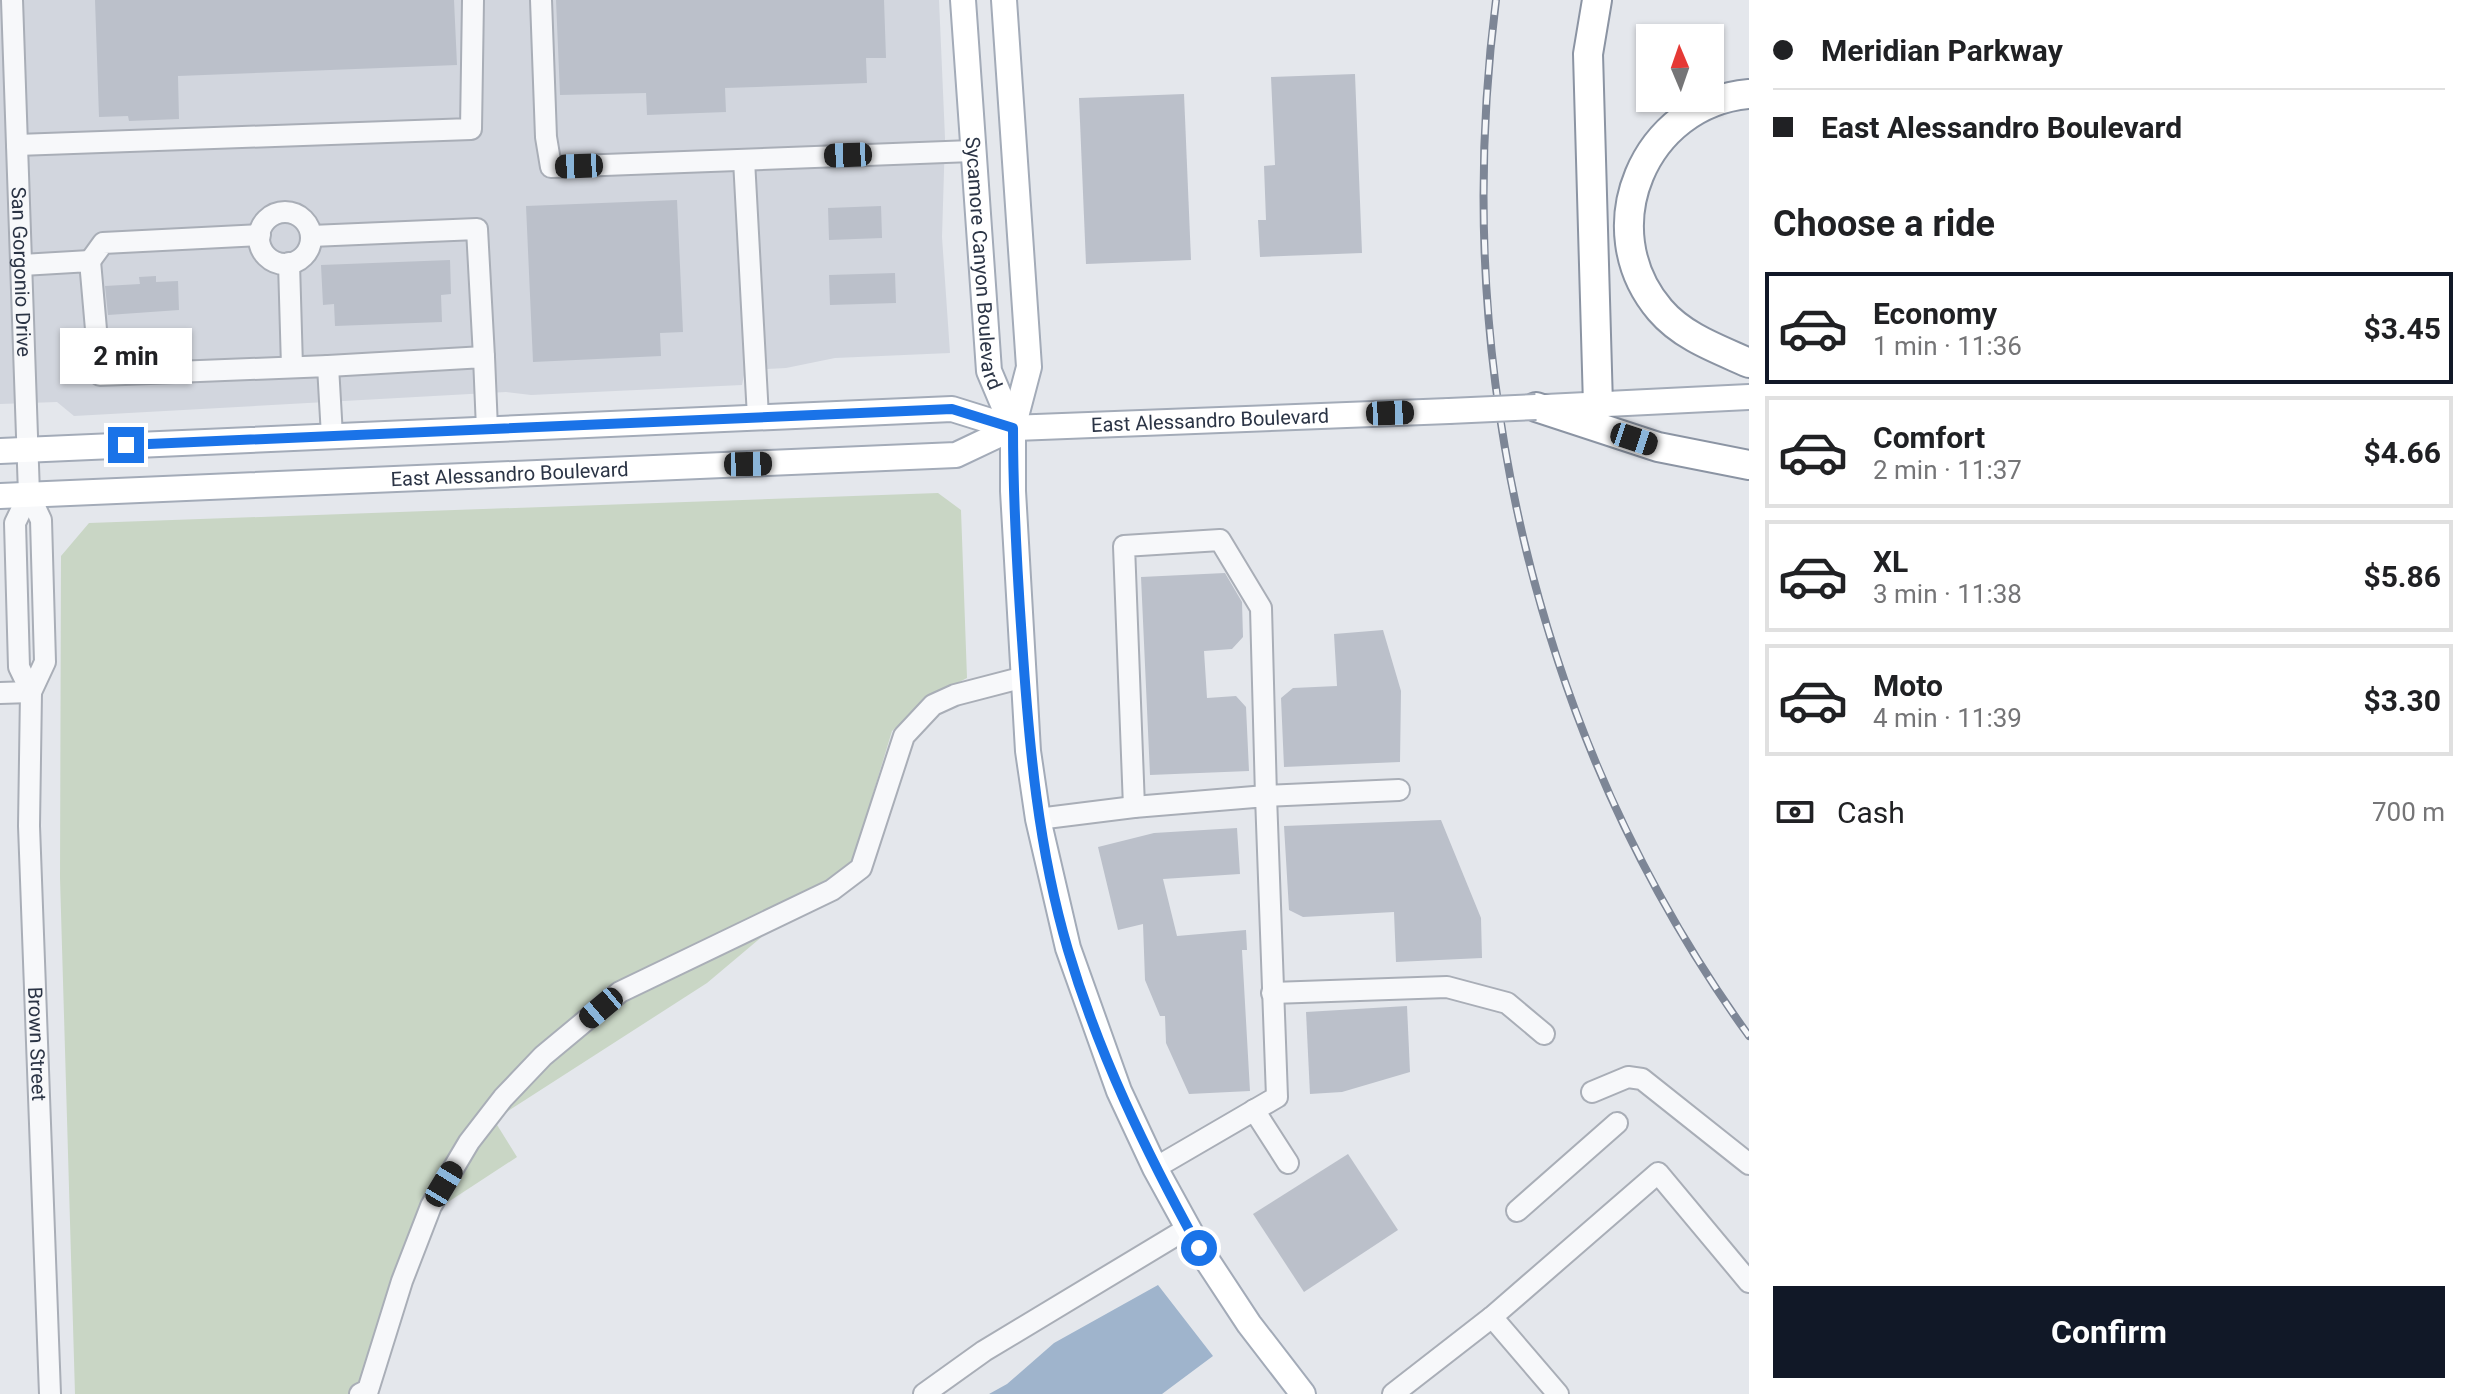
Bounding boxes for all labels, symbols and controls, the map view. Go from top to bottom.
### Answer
north arrow [1636,24,1724,112]
map controls [1636,24,1724,112]
text: Meridian Parkway [1821,33,2063,68]
text: East Alessandro Boulevard [1821,110,2182,145]
street label: Sycamore Canyon Boulevard [961,136,1007,393]
car [824,142,872,168]
car [555,153,603,179]
street label: San Gorgonio Drive [6,186,36,357]
text: Choose a ride [1773,203,1995,245]
icon: car [1777,292,1849,364]
text: Economy [1873,296,1997,331]
text: $3.45 [2363,311,2441,346]
callout: 2 min [60,329,192,385]
text: 1 min · 11:36 [1873,331,2022,361]
text: 2 min [93,341,159,371]
car [1366,400,1414,426]
street label: East Alessandro Boulevard [1091,404,1329,437]
icon: car [1777,416,1849,488]
car [1607,420,1661,458]
text: Comfort [1873,420,1985,455]
route end [108,427,144,463]
text: $4.66 [2363,435,2441,470]
car [724,452,772,476]
text: 2 min · 11:37 [1873,455,2022,485]
street label: East Alessandro Boulevard [390,457,629,491]
icon: car [1777,540,1849,612]
text: XL [1873,544,1908,579]
text: $5.86 [2363,559,2441,594]
text: 3 min · 11:38 [1873,579,2022,609]
icon: car [1777,664,1849,736]
text: Moto [1873,668,1943,703]
text: $3.30 [2363,683,2441,718]
text: 4 min · 11:39 [1873,703,2022,733]
icon: cash [1773,790,1817,834]
text: Cash [1837,795,1905,830]
text: 700 m [2372,797,2445,827]
car [575,983,627,1033]
street label: Brown Street [23,986,51,1101]
car [421,1157,467,1211]
route start [1181,1230,1217,1266]
button: Confirm [1773,1286,2445,1378]

